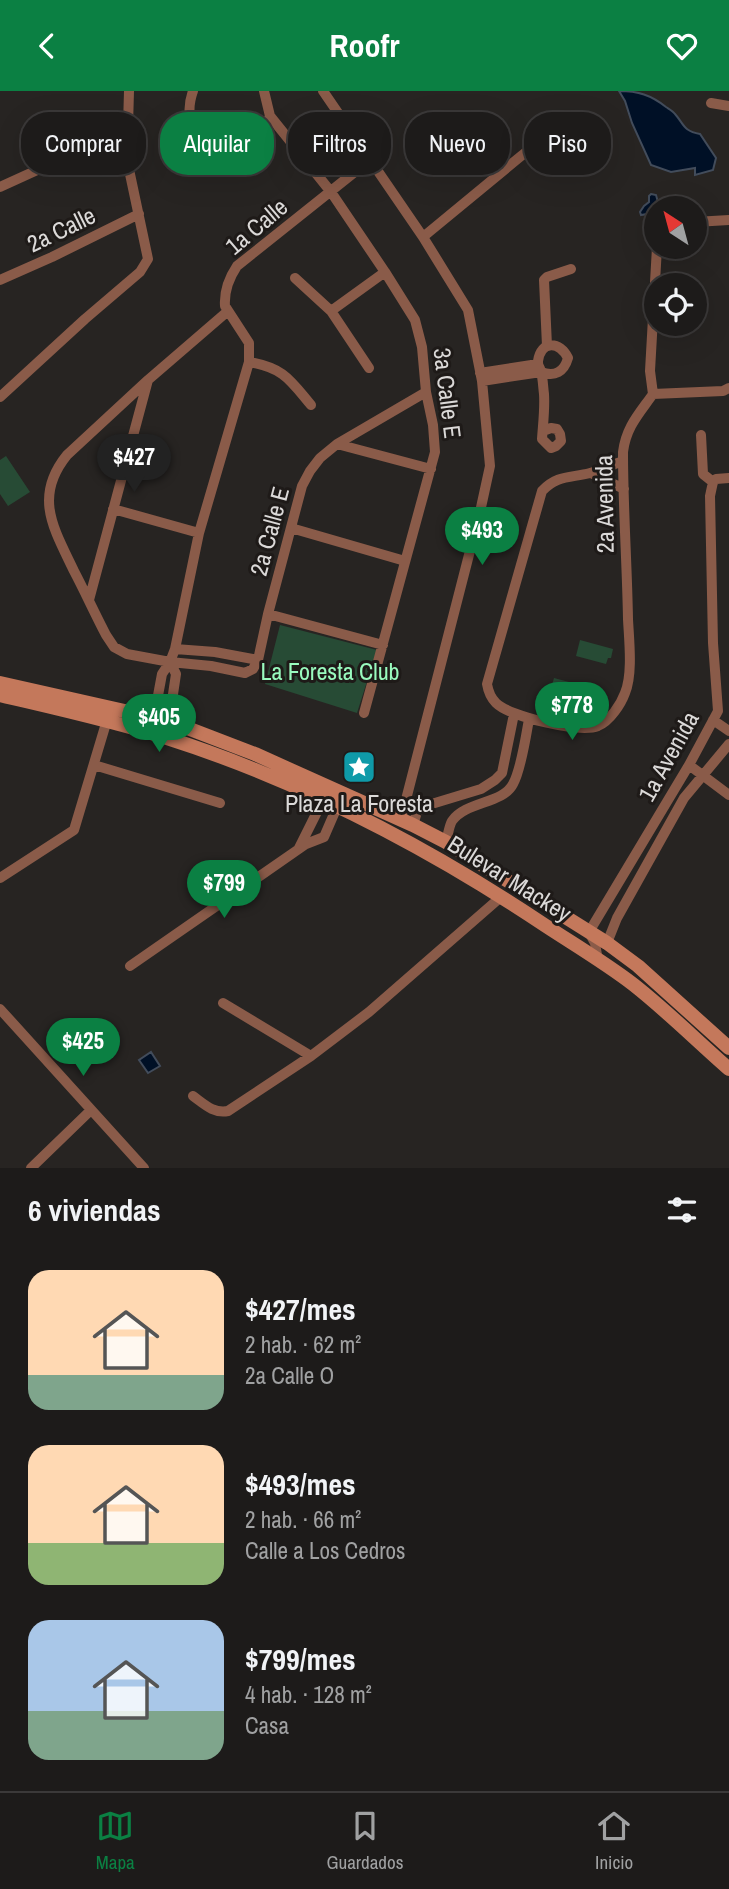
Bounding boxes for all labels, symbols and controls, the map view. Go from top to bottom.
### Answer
text: Roofr [330,24,399,67]
icon: back [28,27,66,65]
icon: heart [663,27,701,65]
chip: Comprar [21,112,146,175]
chip: Alquilar [160,112,274,175]
chip: Filtros [288,112,391,175]
chip: Nuevo [405,112,510,175]
chip: Piso [524,112,611,175]
street label: 1a Calle [218,191,294,261]
north arrow [644,196,707,259]
map controls [644,196,707,336]
street label: 2a Calle [22,199,100,259]
button: locate [644,273,707,336]
street label: 3a Calle E [427,346,469,440]
pin: $427 [93,435,175,494]
text: $427 [113,441,155,472]
street label: 2a Avenida [587,455,621,553]
street label: 2a Calle E [242,483,296,579]
pin: $493 [441,507,523,567]
text: $493 [461,514,503,545]
park label: La Foresta Club [260,655,400,687]
pin: $778 [531,683,613,742]
text: $778 [551,689,593,720]
pin: $405 [118,695,200,754]
text: $405 [138,701,180,732]
street label: 1a Avenida [630,705,706,807]
place icon: Plaza La Foresta [340,748,378,786]
place label: Plaza La Foresta [285,787,433,819]
street label: Bulevar Mackey [442,827,578,929]
pin: $799 [183,861,265,920]
text: $799 [203,867,245,898]
pin: $425 [42,1019,124,1078]
text: $425 [62,1025,104,1056]
text: 6 viviendas [28,1190,161,1230]
icon: filters [663,1191,701,1229]
text: $427/mes [245,1289,356,1329]
icon: home [84,1298,168,1382]
text: 2 hab. · 62 m² [245,1329,361,1360]
text: 2a Calle O [245,1360,334,1391]
text: $493/mes [245,1464,356,1504]
icon: home [84,1473,168,1557]
text: 2 hab. · 66 m² [245,1504,361,1535]
text: Calle a Los Cedros [245,1535,405,1566]
text: $799/mes [245,1639,356,1679]
icon: home [84,1648,168,1732]
text: 4 hab. · 128 m² [245,1679,372,1710]
text: Casa [245,1710,289,1741]
tab: Mapa [96,1807,135,1875]
tab: Guardados [326,1807,403,1875]
tab: Inicio [595,1807,633,1875]

